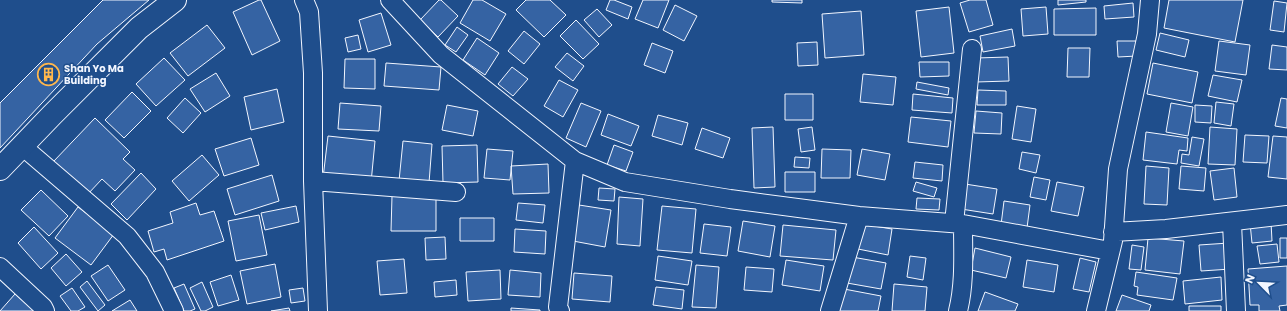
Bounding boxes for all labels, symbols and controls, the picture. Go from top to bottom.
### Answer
building icon: Shan Yo Ma Building [36,61,62,87]
place label: Shan Yo Ma Building [64,61,124,88]
north arrow [1239,263,1279,303]
text: N [1241,272,1259,286]

